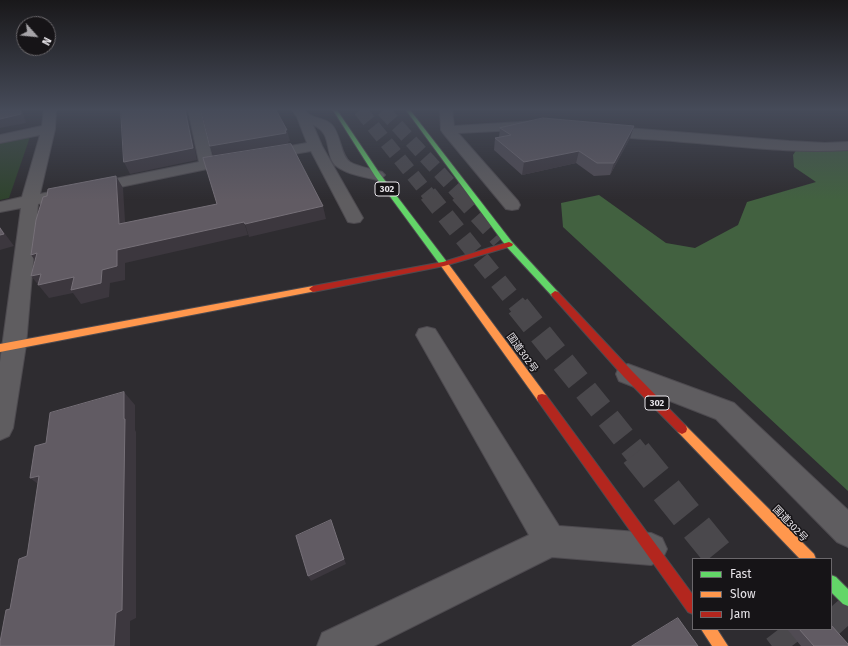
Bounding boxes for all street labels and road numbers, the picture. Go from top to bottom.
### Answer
road number: 302 [375,182,399,196]
street label: 国道302号 [504,331,540,375]
road number: 302 [645,396,669,410]
street label: 国道302号 [770,504,810,544]

